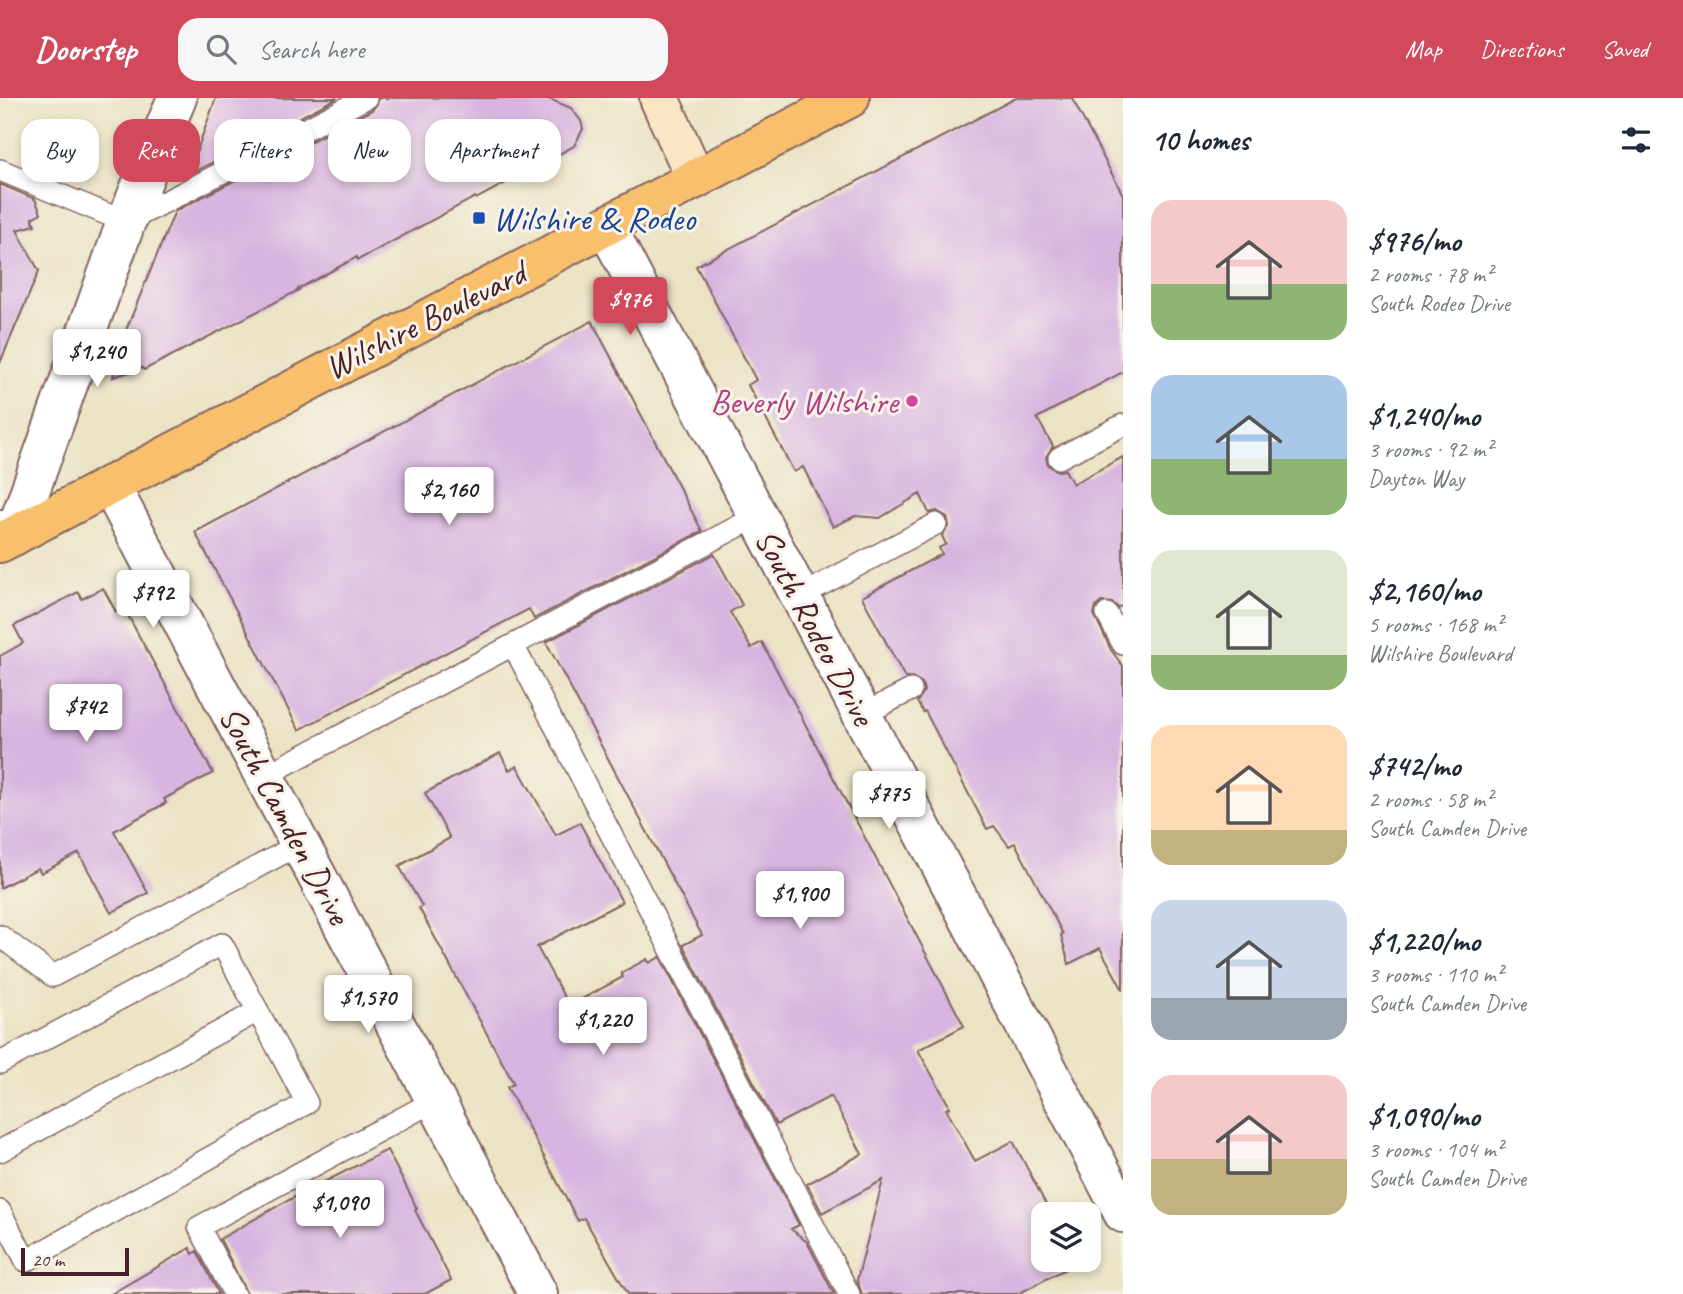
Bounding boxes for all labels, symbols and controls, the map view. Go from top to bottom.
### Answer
search box [178,18,668,81]
text: Doorstep [35,28,136,70]
icon: search [202,30,240,68]
text: Search here [258,33,364,66]
text: Map [1405,34,1442,64]
text: Directions [1480,34,1563,64]
text: Saved [1601,34,1648,64]
chip: Buy [21,119,99,182]
chip: Rent [113,119,200,182]
chip: Filters [214,119,314,182]
chip: New [328,119,411,182]
chip: Apartment [425,119,561,182]
text: 10 homes [1151,121,1249,159]
icon: filters [1617,121,1655,159]
place label: Wilshire & Rodeo [493,196,697,241]
marker: Wilshire & Rodeo [471,210,487,226]
text: $976/mo [1368,222,1461,260]
icon: home [1207,228,1291,312]
street label: Wilshire Boulevard [317,248,538,390]
text: 2 rooms · 78 m² [1368,260,1492,289]
pin: $976 [589,278,671,337]
text: $976 [609,285,651,314]
text: South Rodeo Drive [1368,289,1510,318]
pin: $1,240 [40,330,154,389]
text: $1,240 [69,337,125,366]
place label: Beverly Wilshire [710,379,901,424]
marker: Beverly Wilshire [904,393,920,409]
text: $1,240/mo [1368,397,1480,435]
icon: home [1207,403,1291,487]
text: 3 rooms · 92 m² [1368,435,1492,464]
text: Dayton Way [1368,464,1464,493]
pin: $2,160 [392,468,506,527]
text: $2,160 [421,475,477,504]
street label: South Rodeo Drive [744,521,887,735]
pin: $792 [112,570,194,630]
text: $2,160/mo [1368,572,1481,610]
text: $792 [132,578,174,607]
icon: home [1207,578,1291,662]
text: 5 rooms · 168 m² [1368,610,1503,639]
text: Wilshire Boulevard [1368,639,1512,668]
pin: $742 [45,684,127,744]
text: $742 [65,692,107,721]
street label: South Camden Drive [209,698,363,934]
text: $742/mo [1368,747,1460,785]
icon: home [1207,753,1291,837]
pin: $775 [848,772,930,831]
text: $775 [869,779,909,808]
text: 2 rooms · 58 m² [1368,785,1492,814]
text: South Camden Drive [1368,814,1526,843]
pin: $1,900 [743,872,857,931]
text: $1,900 [772,879,828,908]
text: $1,220/mo [1368,922,1480,960]
icon: home [1207,928,1291,1012]
text: 3 rooms · 110 m² [1368,960,1503,989]
pin: $1,570 [311,976,425,1035]
text: $1,570 [340,983,396,1012]
text: South Camden Drive [1368,989,1526,1018]
pin: $1,220 [546,998,660,1057]
text: $1,220 [575,1005,631,1034]
text: $1,090/mo [1368,1097,1480,1135]
icon: home [1207,1103,1291,1187]
text: 3 rooms · 104 m² [1368,1135,1503,1164]
text: South Camden Drive [1368,1164,1526,1193]
pin: $1,090 [283,1180,397,1240]
text: $1,090 [312,1188,368,1217]
map controls [1031,1202,1101,1272]
button: layers [1031,1202,1101,1272]
scale bar [21,1245,130,1277]
text: 20 m [32,1248,64,1272]

